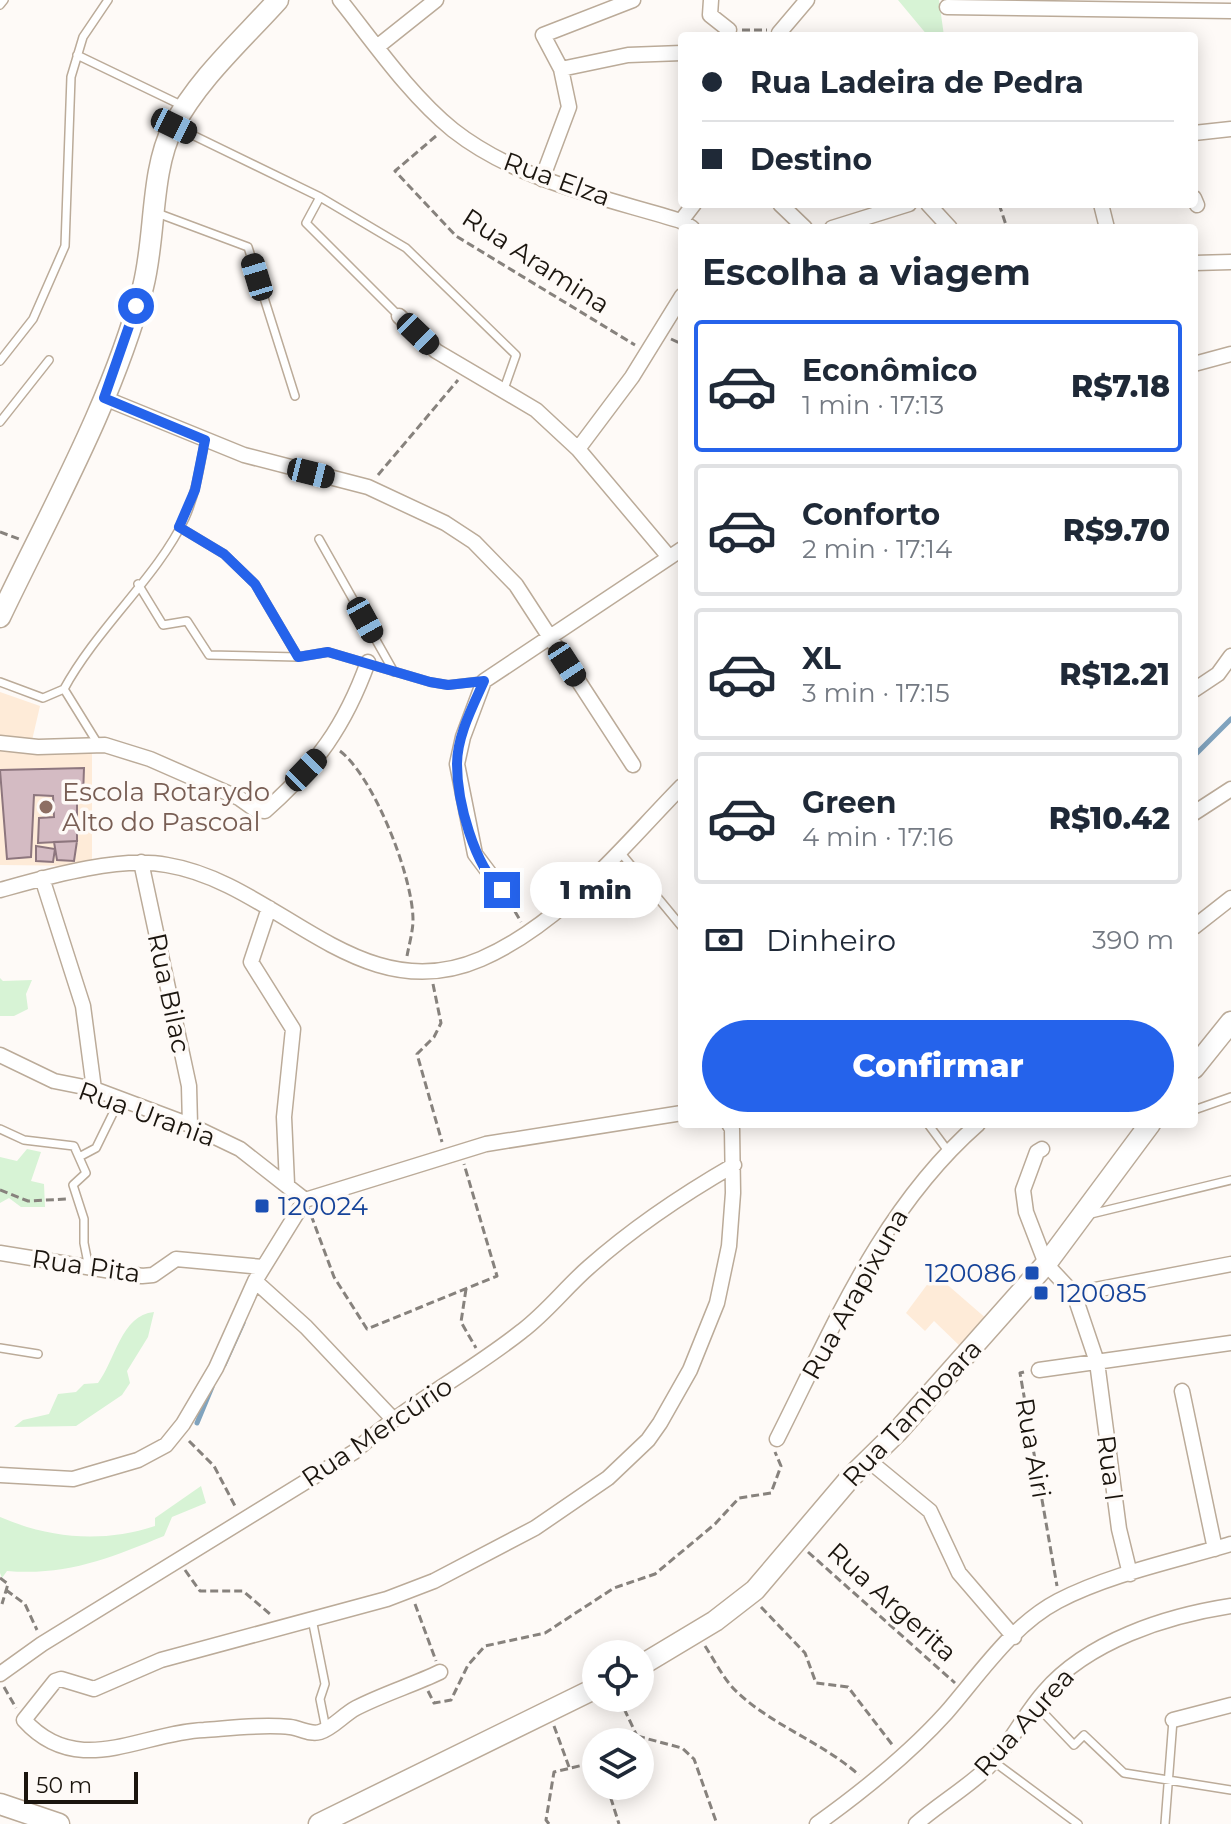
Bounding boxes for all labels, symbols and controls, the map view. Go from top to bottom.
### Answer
text: Rua Ladeira de Pedra [750,64,1084,101]
car [147,105,201,147]
text: Destino [750,141,872,178]
street label: Rua Elza [499,145,615,213]
street label: Rua Aramina [456,201,616,321]
text: Escolha a viagem [702,250,1031,294]
car [239,251,275,303]
route start [118,288,154,324]
car [392,309,444,359]
icon: car [706,350,778,422]
text: Econômico [802,352,977,389]
text: R$7.18 [1071,368,1170,405]
text: 1 min · 17:13 [802,389,944,421]
car [285,456,337,490]
icon: car [706,494,778,566]
text: Conforto [802,496,940,533]
text: R$9.70 [1063,512,1170,549]
text: 2 min · 17:14 [802,533,952,565]
car [343,593,387,647]
car [544,637,590,691]
icon: car [706,638,778,710]
text: XL [802,640,841,677]
text: R$12.21 [1059,656,1170,693]
text: 3 min · 17:15 [802,677,950,709]
car [281,744,331,796]
place label: Escola Rotarydo Alto do Pascoal [62,776,270,838]
icon: car [706,782,778,854]
text: Green [802,784,896,821]
marker: Escola Rotarydo Alto do Pascoal [37,798,55,816]
text: R$10.42 [1049,800,1170,837]
text: 4 min · 17:16 [802,821,953,853]
callout: 1 min [530,862,662,918]
route end [484,872,520,908]
text: 1 min [560,874,632,906]
icon: cash [702,918,746,962]
text: Dinheiro [766,922,896,959]
text: 390 m [1092,924,1174,956]
street label: Rua Bilac [141,930,197,1056]
button: Confirmar [702,1020,1174,1112]
street label: Rua Urania [74,1074,220,1154]
place label: 120024 [278,1190,368,1222]
marker: 120024 [253,1197,271,1215]
street label: Rua Arapixuna [795,1203,915,1385]
street label: Rua Pita [30,1243,142,1289]
place label: 120086 [925,1257,1016,1289]
marker: 120086 [1023,1264,1041,1282]
place label: 120085 [1057,1277,1147,1309]
marker: 120085 [1032,1284,1050,1302]
street label: Rua Tamboara [836,1333,988,1493]
street label: Rua Mercúrio [296,1370,458,1494]
street label: Rua Airi [1008,1395,1058,1501]
street label: Rua I [1090,1433,1130,1503]
street label: Rua Argerita [821,1536,963,1668]
map controls [582,1640,654,1800]
button: locate [582,1640,654,1712]
street label: Rua Aurea [967,1661,1081,1783]
button: layers [582,1728,654,1800]
scale bar [24,1768,138,1804]
text: 50 m [36,1772,92,1799]

